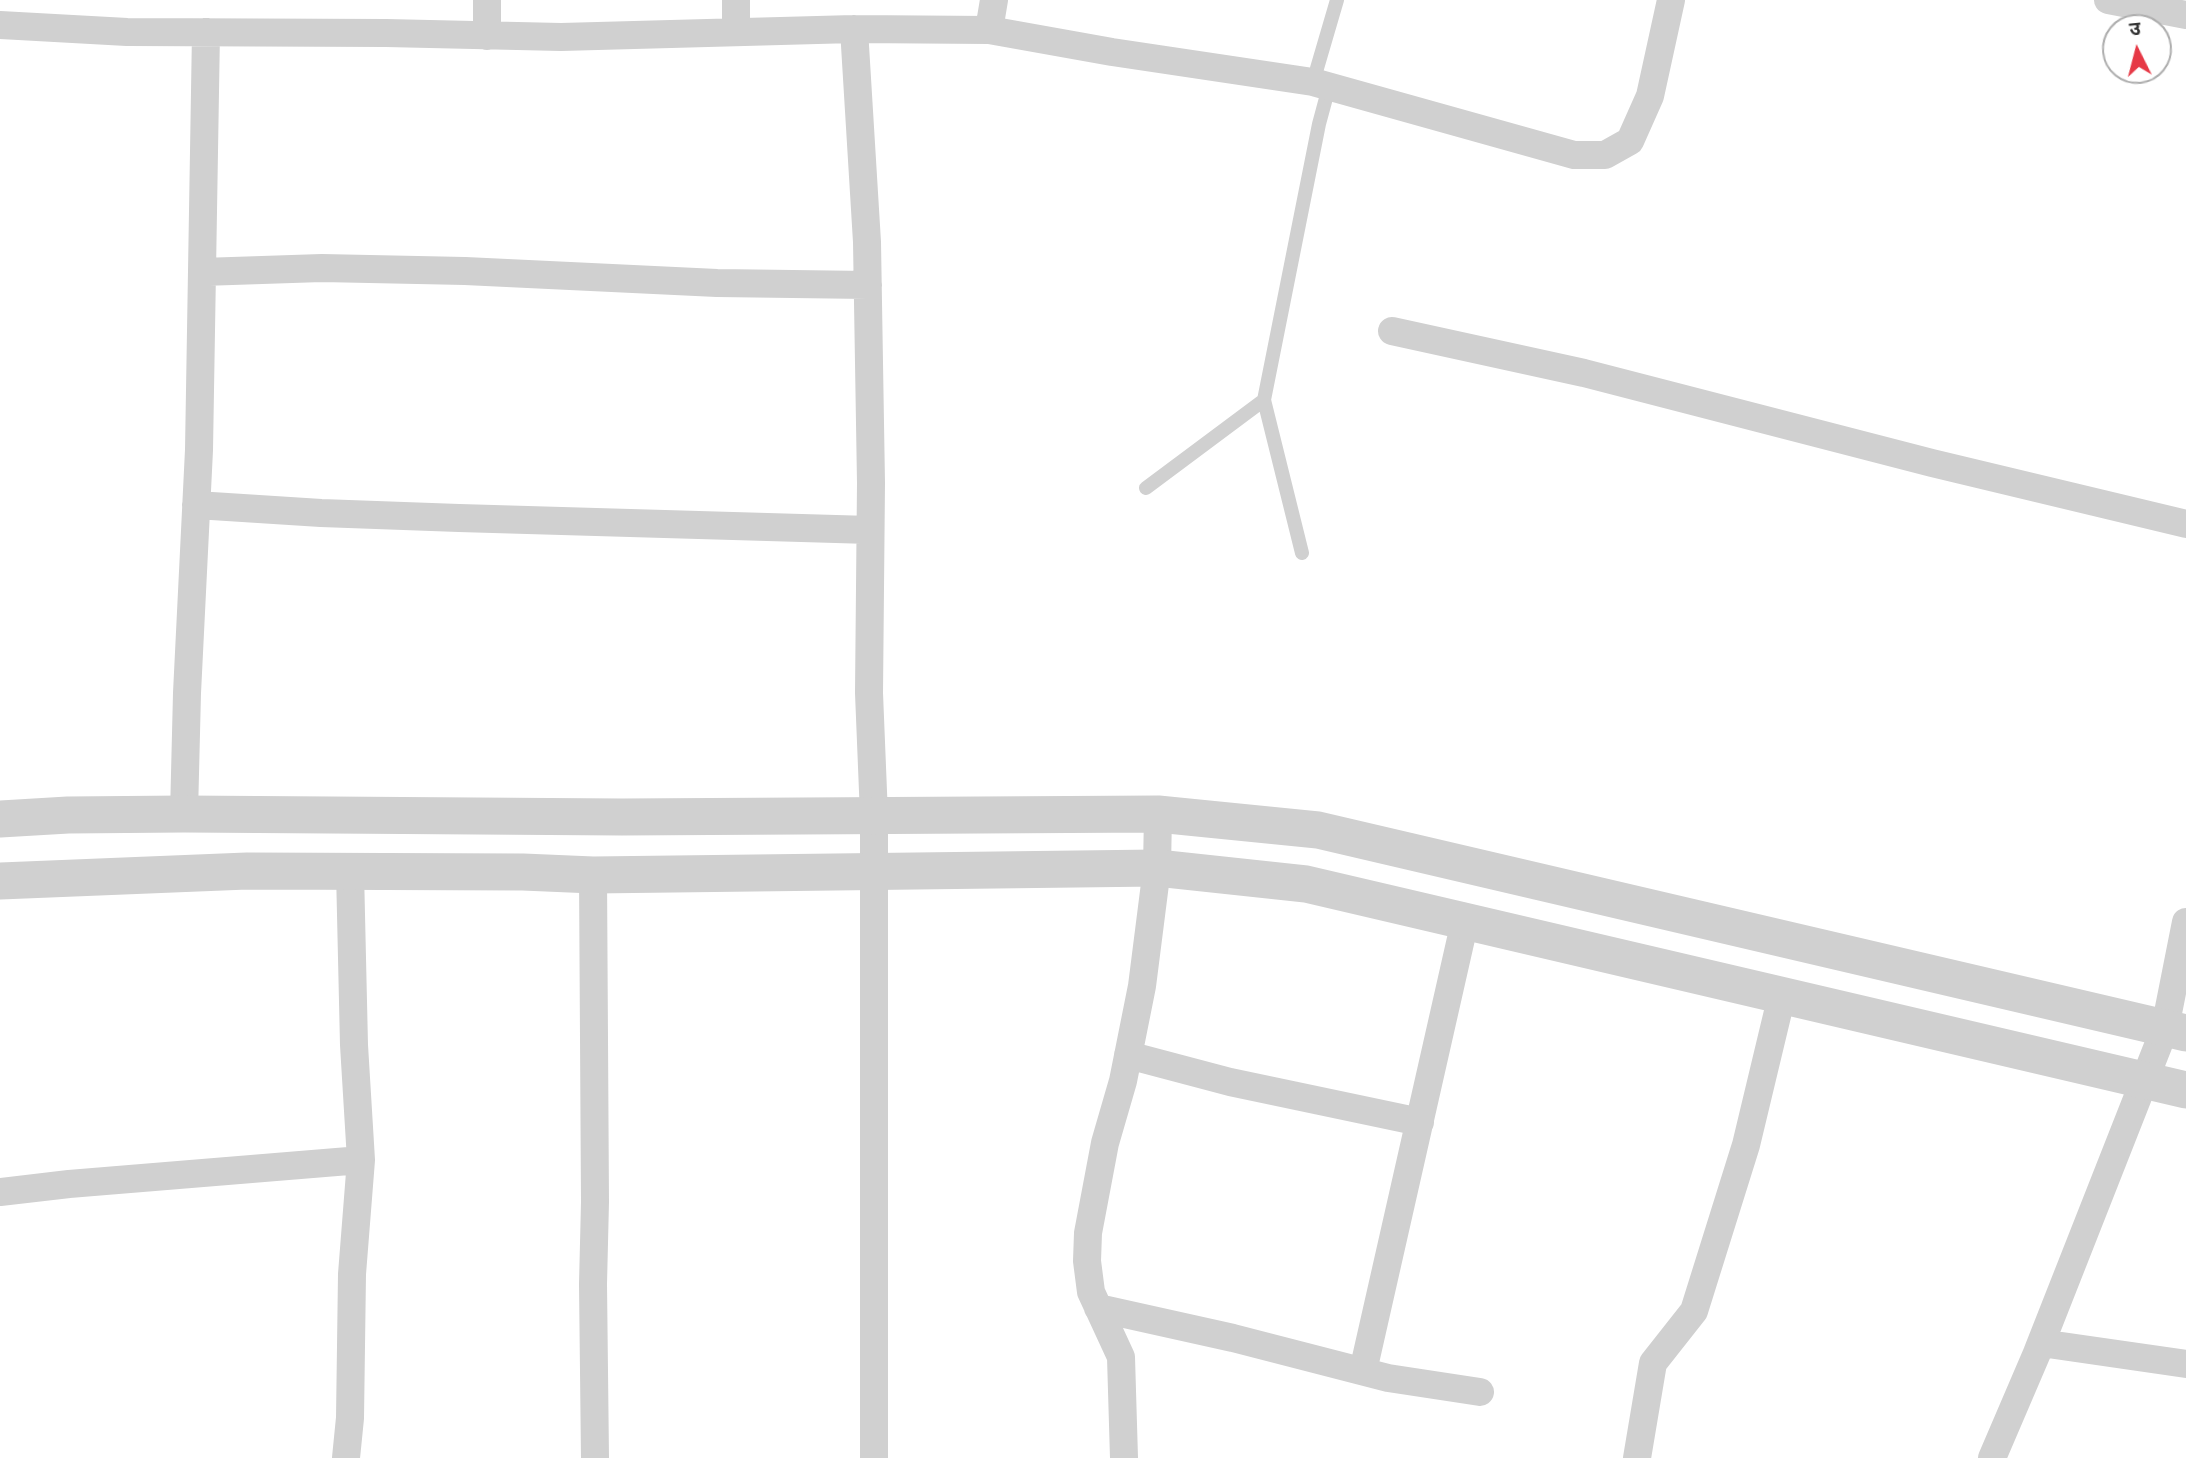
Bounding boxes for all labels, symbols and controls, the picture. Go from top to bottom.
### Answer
north arrow [2102,14,2172,84]
text: उ [2128,18,2142,42]

